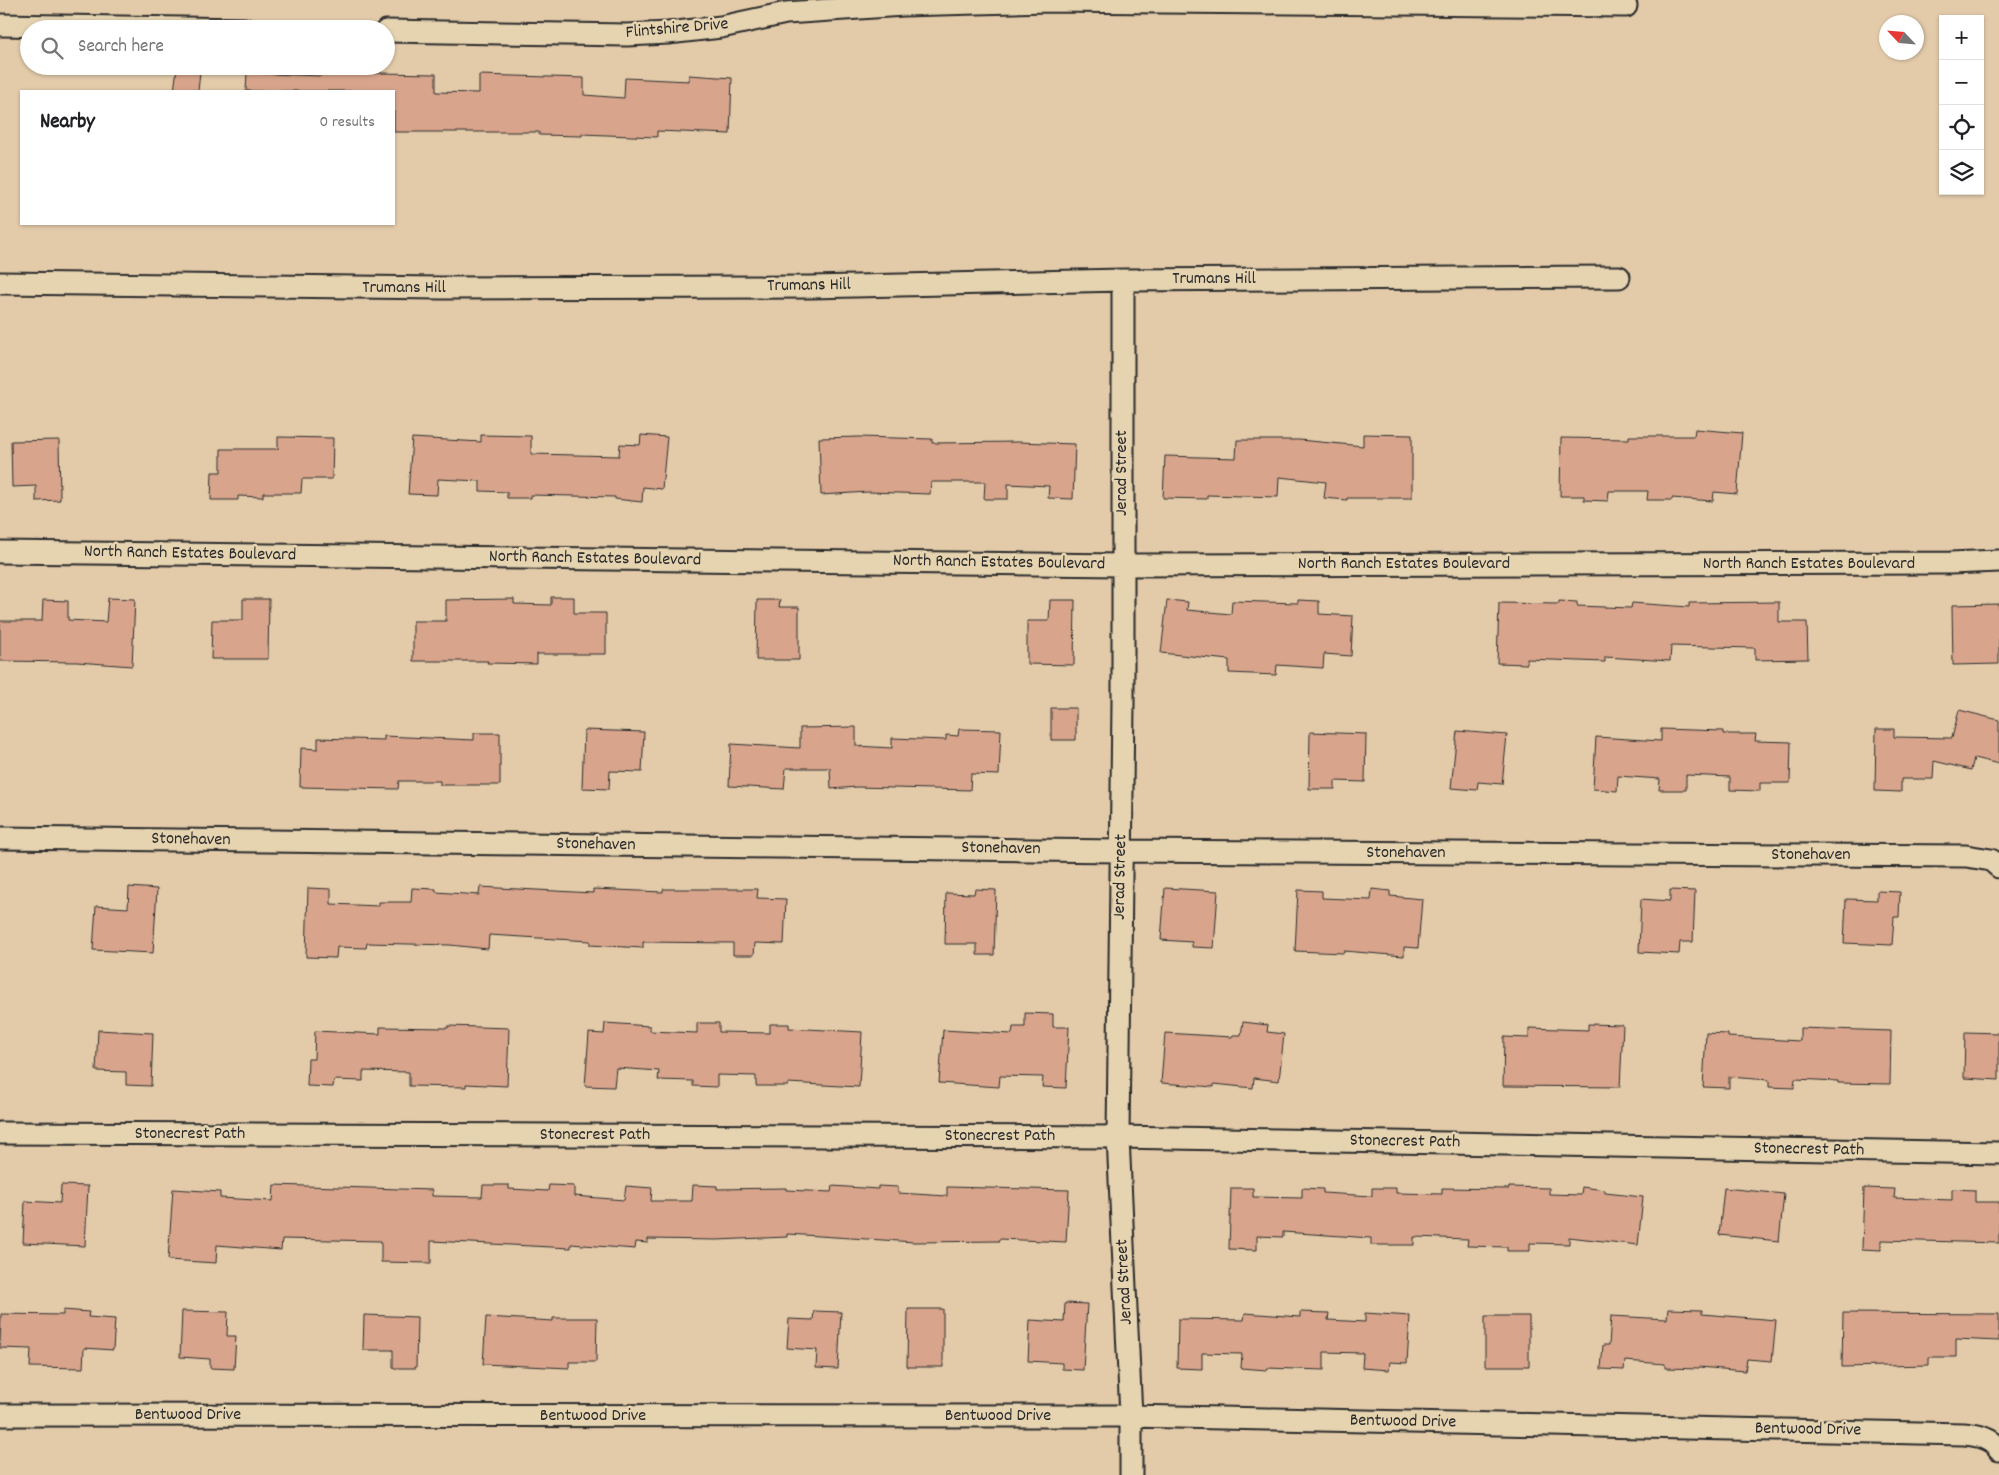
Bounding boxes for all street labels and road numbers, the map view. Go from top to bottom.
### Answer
street label: Flintshire Drive [625,12,730,46]
street label: Trumans Hill [1172,267,1256,292]
street label: Trumans Hill [767,273,852,299]
street label: Trumans Hill [362,276,446,301]
street label: Jerad Street [1110,430,1135,516]
street label: North Ranch Estates Boulevard [84,540,296,568]
street label: North Ranch Estates Boulevard [489,545,701,573]
street label: North Ranch Estates Boulevard [893,549,1105,577]
street label: North Ranch Estates Boulevard [1298,552,1510,577]
street label: North Ranch Estates Boulevard [1703,552,1915,577]
street label: Stonehaven [151,827,231,853]
street label: Stonehaven [556,832,636,858]
street label: Jerad Street [1108,833,1134,920]
street label: Stonehaven [961,836,1041,862]
street label: Stonehaven [1366,841,1446,866]
street label: Stonehaven [1771,843,1851,868]
street label: Stonecrest Path [135,1122,245,1147]
street label: Stonecrest Path [540,1123,650,1148]
street label: Stonecrest Path [945,1124,1055,1149]
street label: Stonecrest Path [1350,1129,1460,1155]
street label: Stonecrest Path [1754,1137,1864,1163]
street label: Jerad Street [1110,1238,1140,1326]
street label: Bentwood Drive [135,1403,241,1428]
street label: Bentwood Drive [540,1404,646,1429]
street label: Bentwood Drive [945,1404,1051,1429]
street label: Bentwood Drive [1350,1409,1456,1435]
street label: Bentwood Drive [1755,1417,1861,1443]

